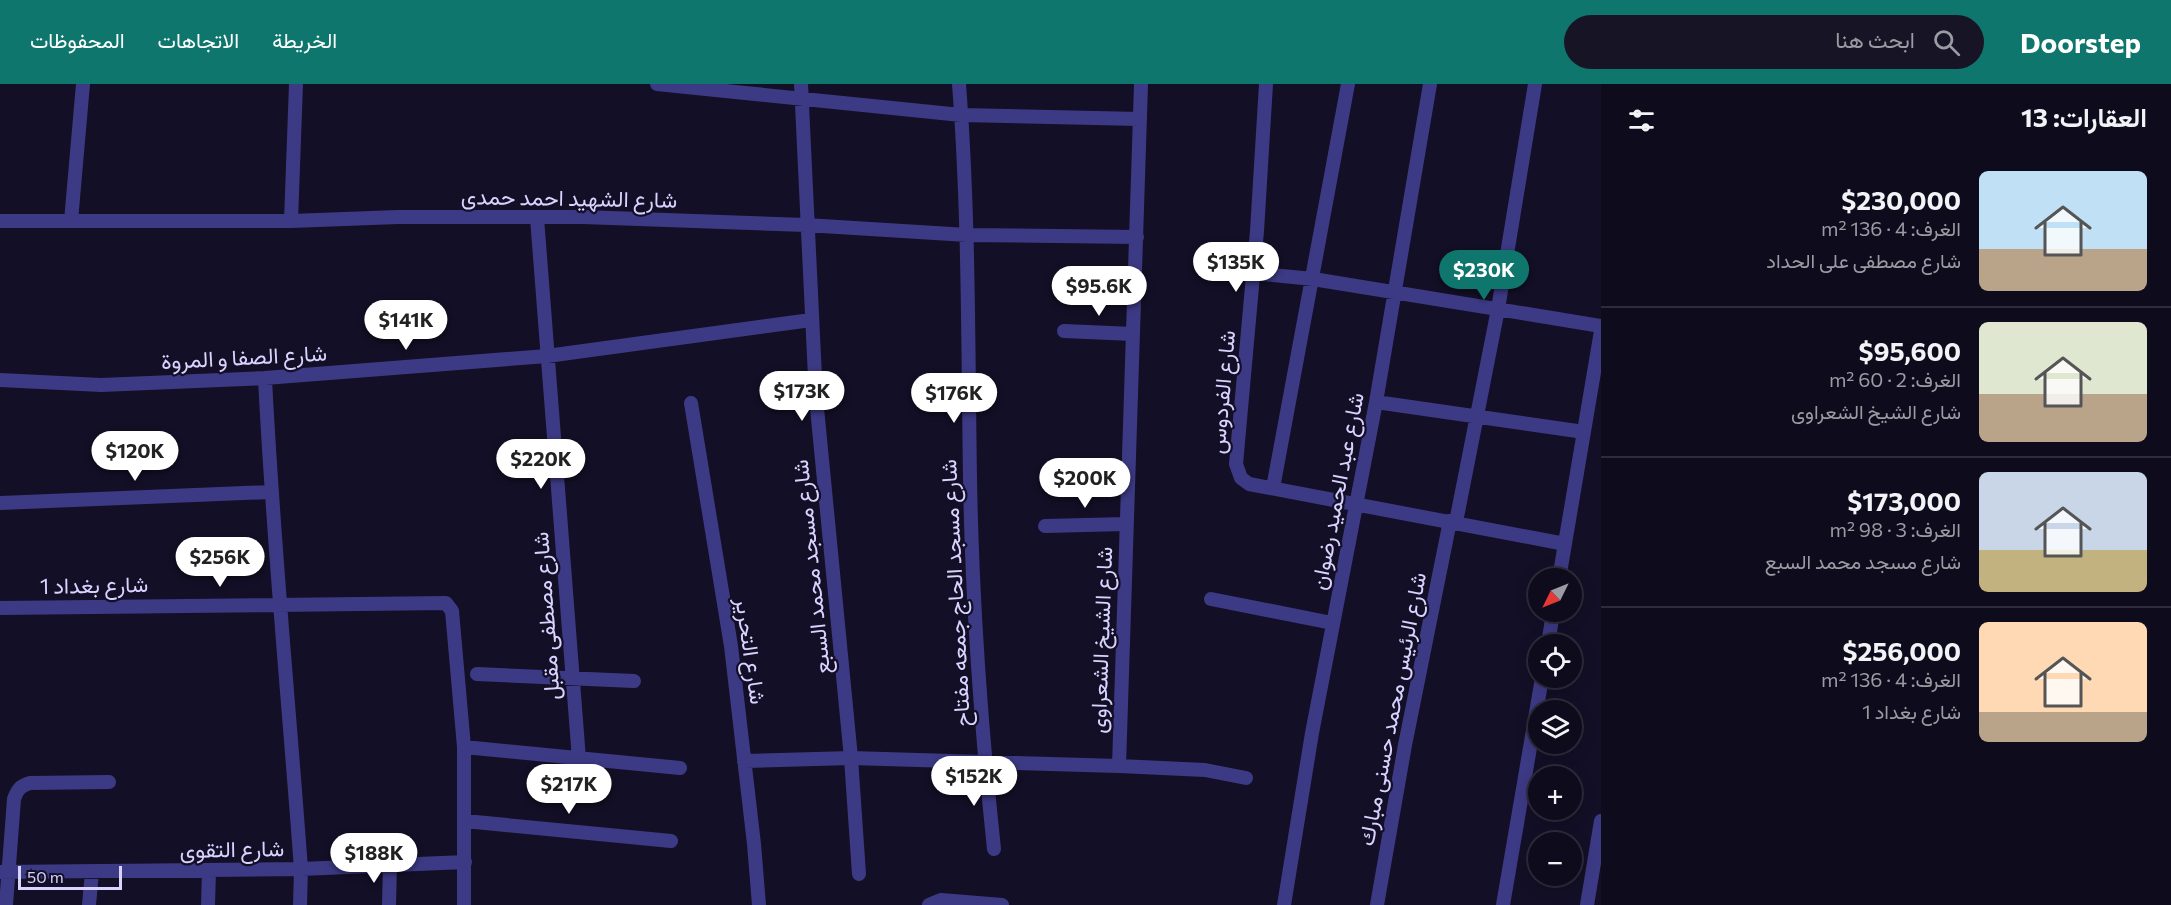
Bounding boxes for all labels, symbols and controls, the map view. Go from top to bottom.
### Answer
search box [1564,15,1984,69]
text: Doorstep [2020,25,2141,59]
text: ابحث هنا [1835,26,1915,53]
icon: search [1930,26,1963,59]
text: المحفوظات [30,27,125,52]
text: الاتجاهات [158,27,239,52]
text: الخريطة [272,27,337,52]
text: العقارات: 13 [2021,101,2147,132]
icon: filters [1625,104,1658,137]
street label: شارع الشهيد احمد حمدى [461,182,677,215]
text: $230,000 [1841,184,1961,215]
icon: home [2027,195,2099,267]
text: الغرف: 4 · 136 m² [1821,216,1961,240]
pin: $135K [1194,242,1278,293]
text: شارع مصطفى على الحداد [1766,248,1961,272]
text: $135K [1207,249,1265,273]
pin: $230K [1442,250,1526,301]
text: $230K [1453,257,1515,281]
pin: $95.6K [1050,266,1148,317]
text: $95.6K [1066,273,1132,297]
pin: $141K [364,300,448,351]
text: $141K [378,307,434,331]
street label: شارع الفردوس [1203,329,1242,455]
text: $95,600 [1858,335,1961,366]
street label: شارع الصفا و المروة [160,339,328,376]
icon: home [2027,346,2099,418]
text: الغرف: 2 · 60 m² [1829,367,1961,391]
pin: $173K [760,371,844,422]
pin: $176K [912,373,996,424]
text: $173K [773,378,831,402]
text: $176K [925,380,983,404]
street label: شارع عبد الحميد رضوان [1304,390,1371,592]
text: شارع الشيخ الشعراوى [1791,399,1961,423]
pin: $120K [93,431,177,482]
text: $120K [105,438,165,462]
pin: $220K [499,439,583,490]
text: $220K [510,446,572,470]
street label: شارع مسجد محمد السبع [786,458,837,676]
street label: شارع مسجد الحاج جمعه مفتاح [934,458,977,728]
pin: $200K [1043,458,1127,509]
text: $200K [1053,465,1117,489]
text: $173,000 [1847,485,1961,516]
icon: home [2027,496,2099,568]
text: الغرف: 3 · 98 m² [1829,517,1961,541]
street label: شارع مصطفى مقبل [526,531,567,701]
pin: $256K [178,537,262,588]
text: $256K [190,544,250,568]
street label: شارع الشيخ الشعراوى [1084,546,1119,734]
text: شارع مسجد محمد السبع [1765,549,1961,573]
north arrow [1528,568,1582,622]
map controls [1528,568,1582,886]
street label: شارع بغداد 1 [40,570,149,601]
street label: شارع الرئيس محمد حسنى مبارك [1352,570,1433,848]
street label: شارع التحرير [729,595,772,706]
button: locate [1528,634,1582,688]
text: $256,000 [1842,635,1961,666]
icon: home [2027,646,2099,718]
text: الغرف: 4 · 136 m² [1821,667,1961,691]
text: شارع بغداد 1 [1862,699,1961,723]
button: layers [1528,700,1582,754]
pin: $152K [932,756,1016,807]
text: $152K [945,763,1003,787]
pin: $217K [527,764,611,815]
button: + [1528,766,1582,820]
text: $217K [541,771,597,795]
button: − [1528,832,1582,886]
pin: $188K [332,833,416,884]
street label: شارع التقوى [179,834,285,865]
text: $188K [344,840,404,864]
scale bar [18,863,122,890]
text: 50 m [27,867,64,886]

